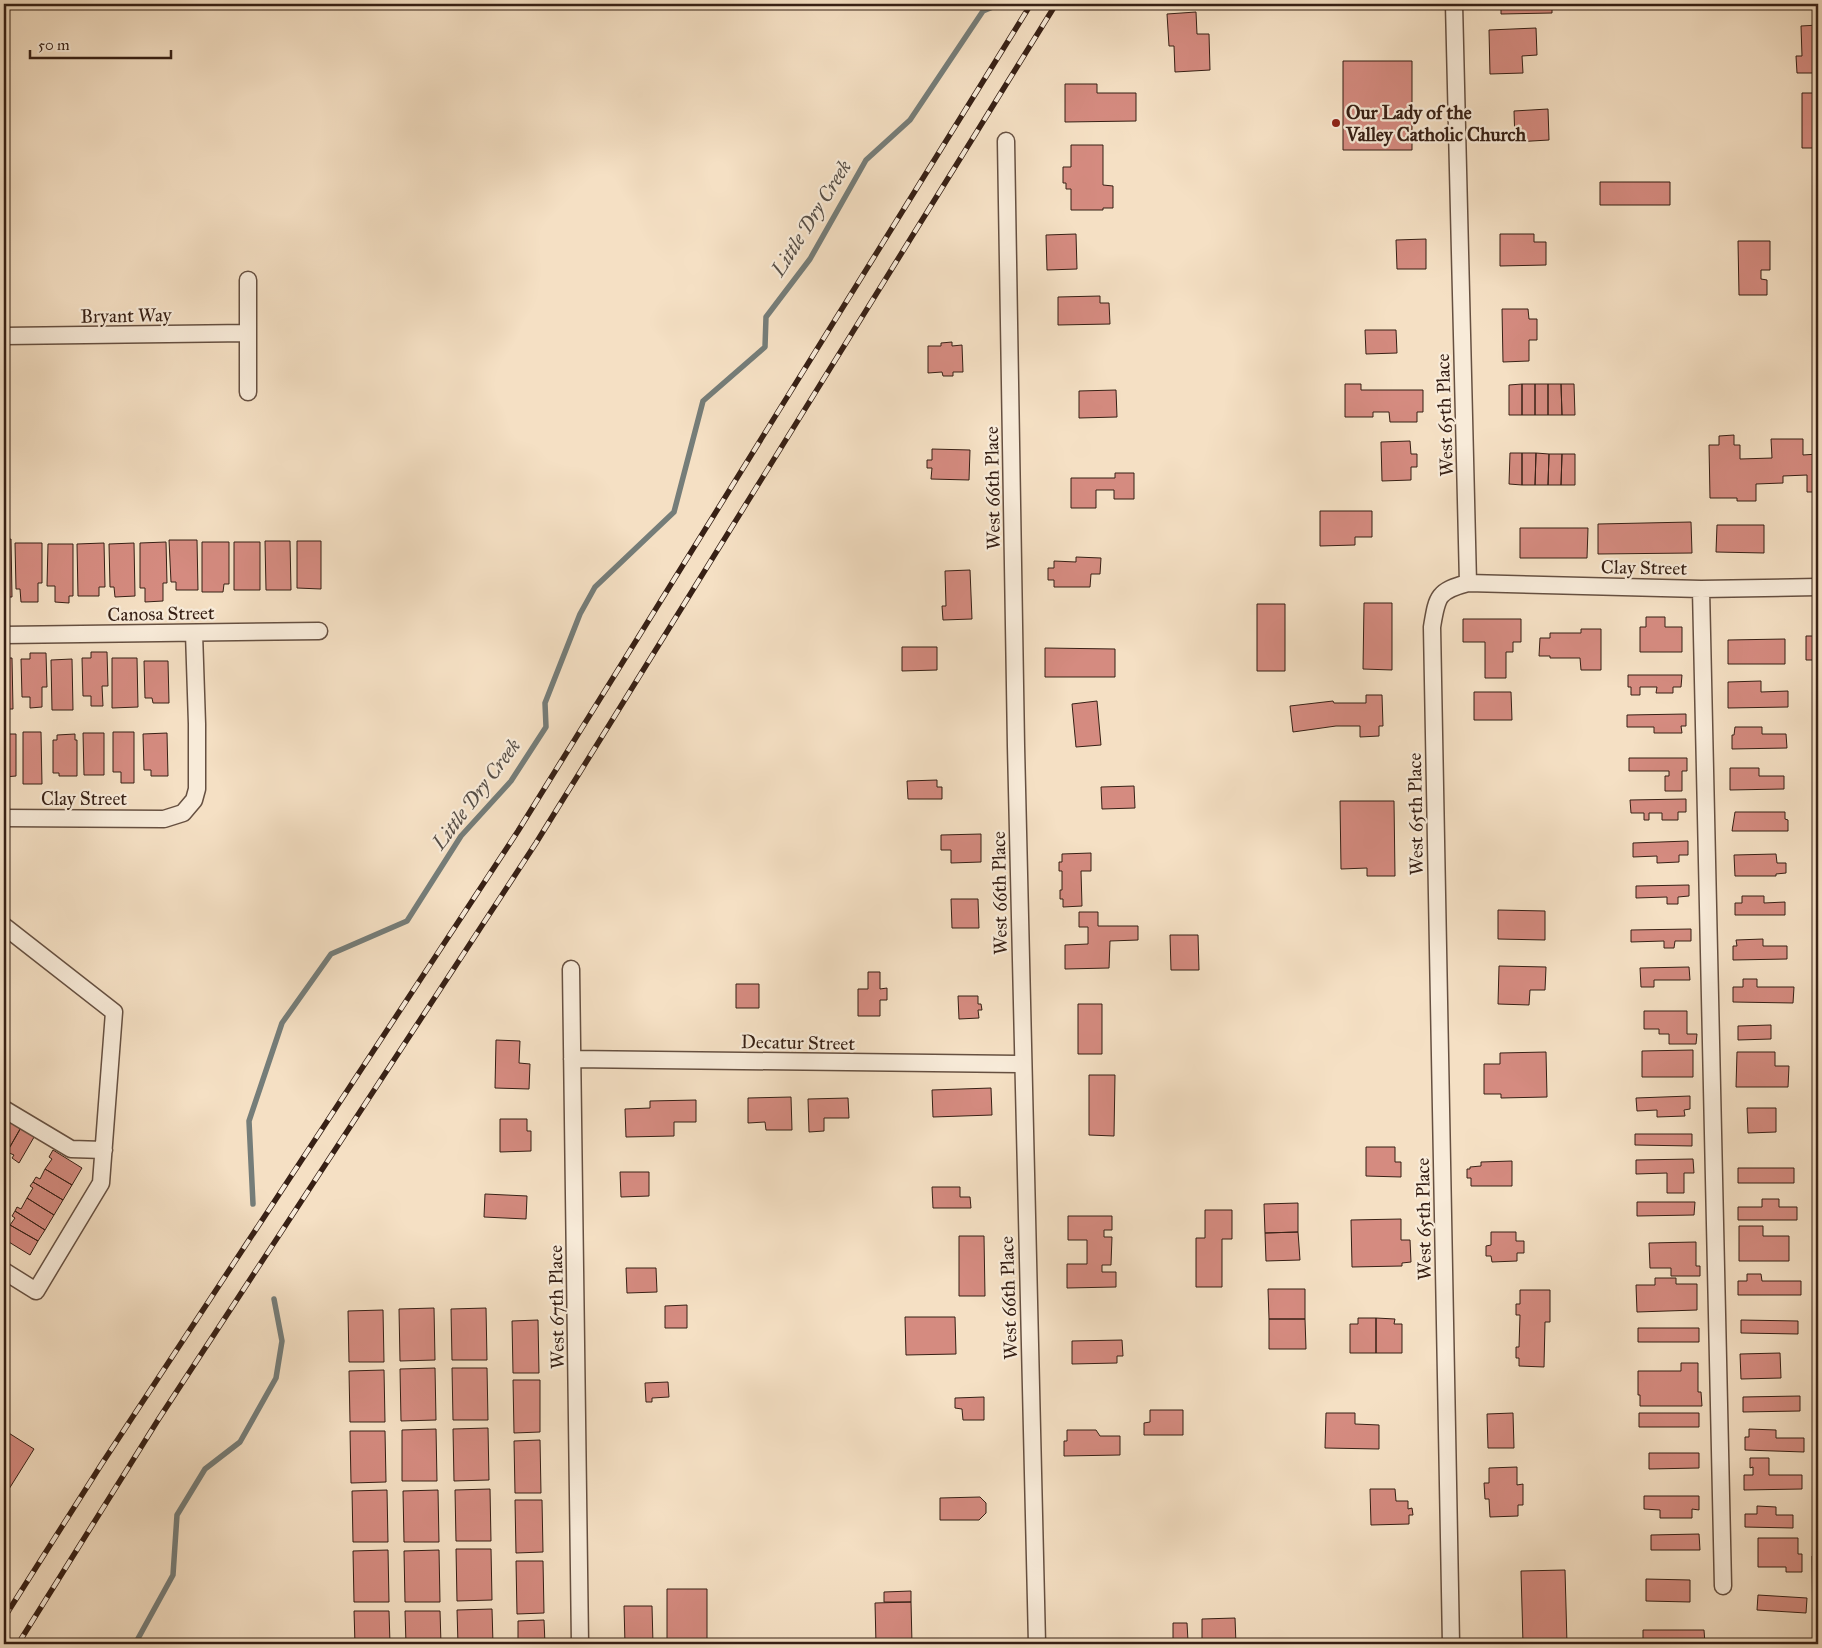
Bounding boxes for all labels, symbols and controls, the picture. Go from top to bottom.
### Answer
scale bar [30,28,171,60]
text: 50 m [38,36,70,54]
place label: Our Lady of the Valley Catholic Church [1345,101,1527,147]
marker: Our Lady of the Valley Catholic Church [1330,117,1342,129]
water label: Little Dry Creek [765,155,856,281]
street label: Bryant Way [80,303,173,328]
street label: West 65th Place [1431,353,1458,477]
street label: West 66th Place [980,426,1005,550]
street label: Clay Street [1601,555,1687,580]
street label: Canosa Street [107,601,215,626]
water label: Little Dry Creek [426,734,525,855]
street label: West 65th Place [1403,752,1428,876]
street label: Clay Street [41,787,127,810]
street label: West 66th Place [987,831,1012,955]
street label: Decatur Street [741,1030,856,1055]
street label: West 65th Place [1411,1157,1436,1281]
street label: West 66th Place [995,1236,1022,1360]
street label: West 67th Place [544,1245,569,1369]

